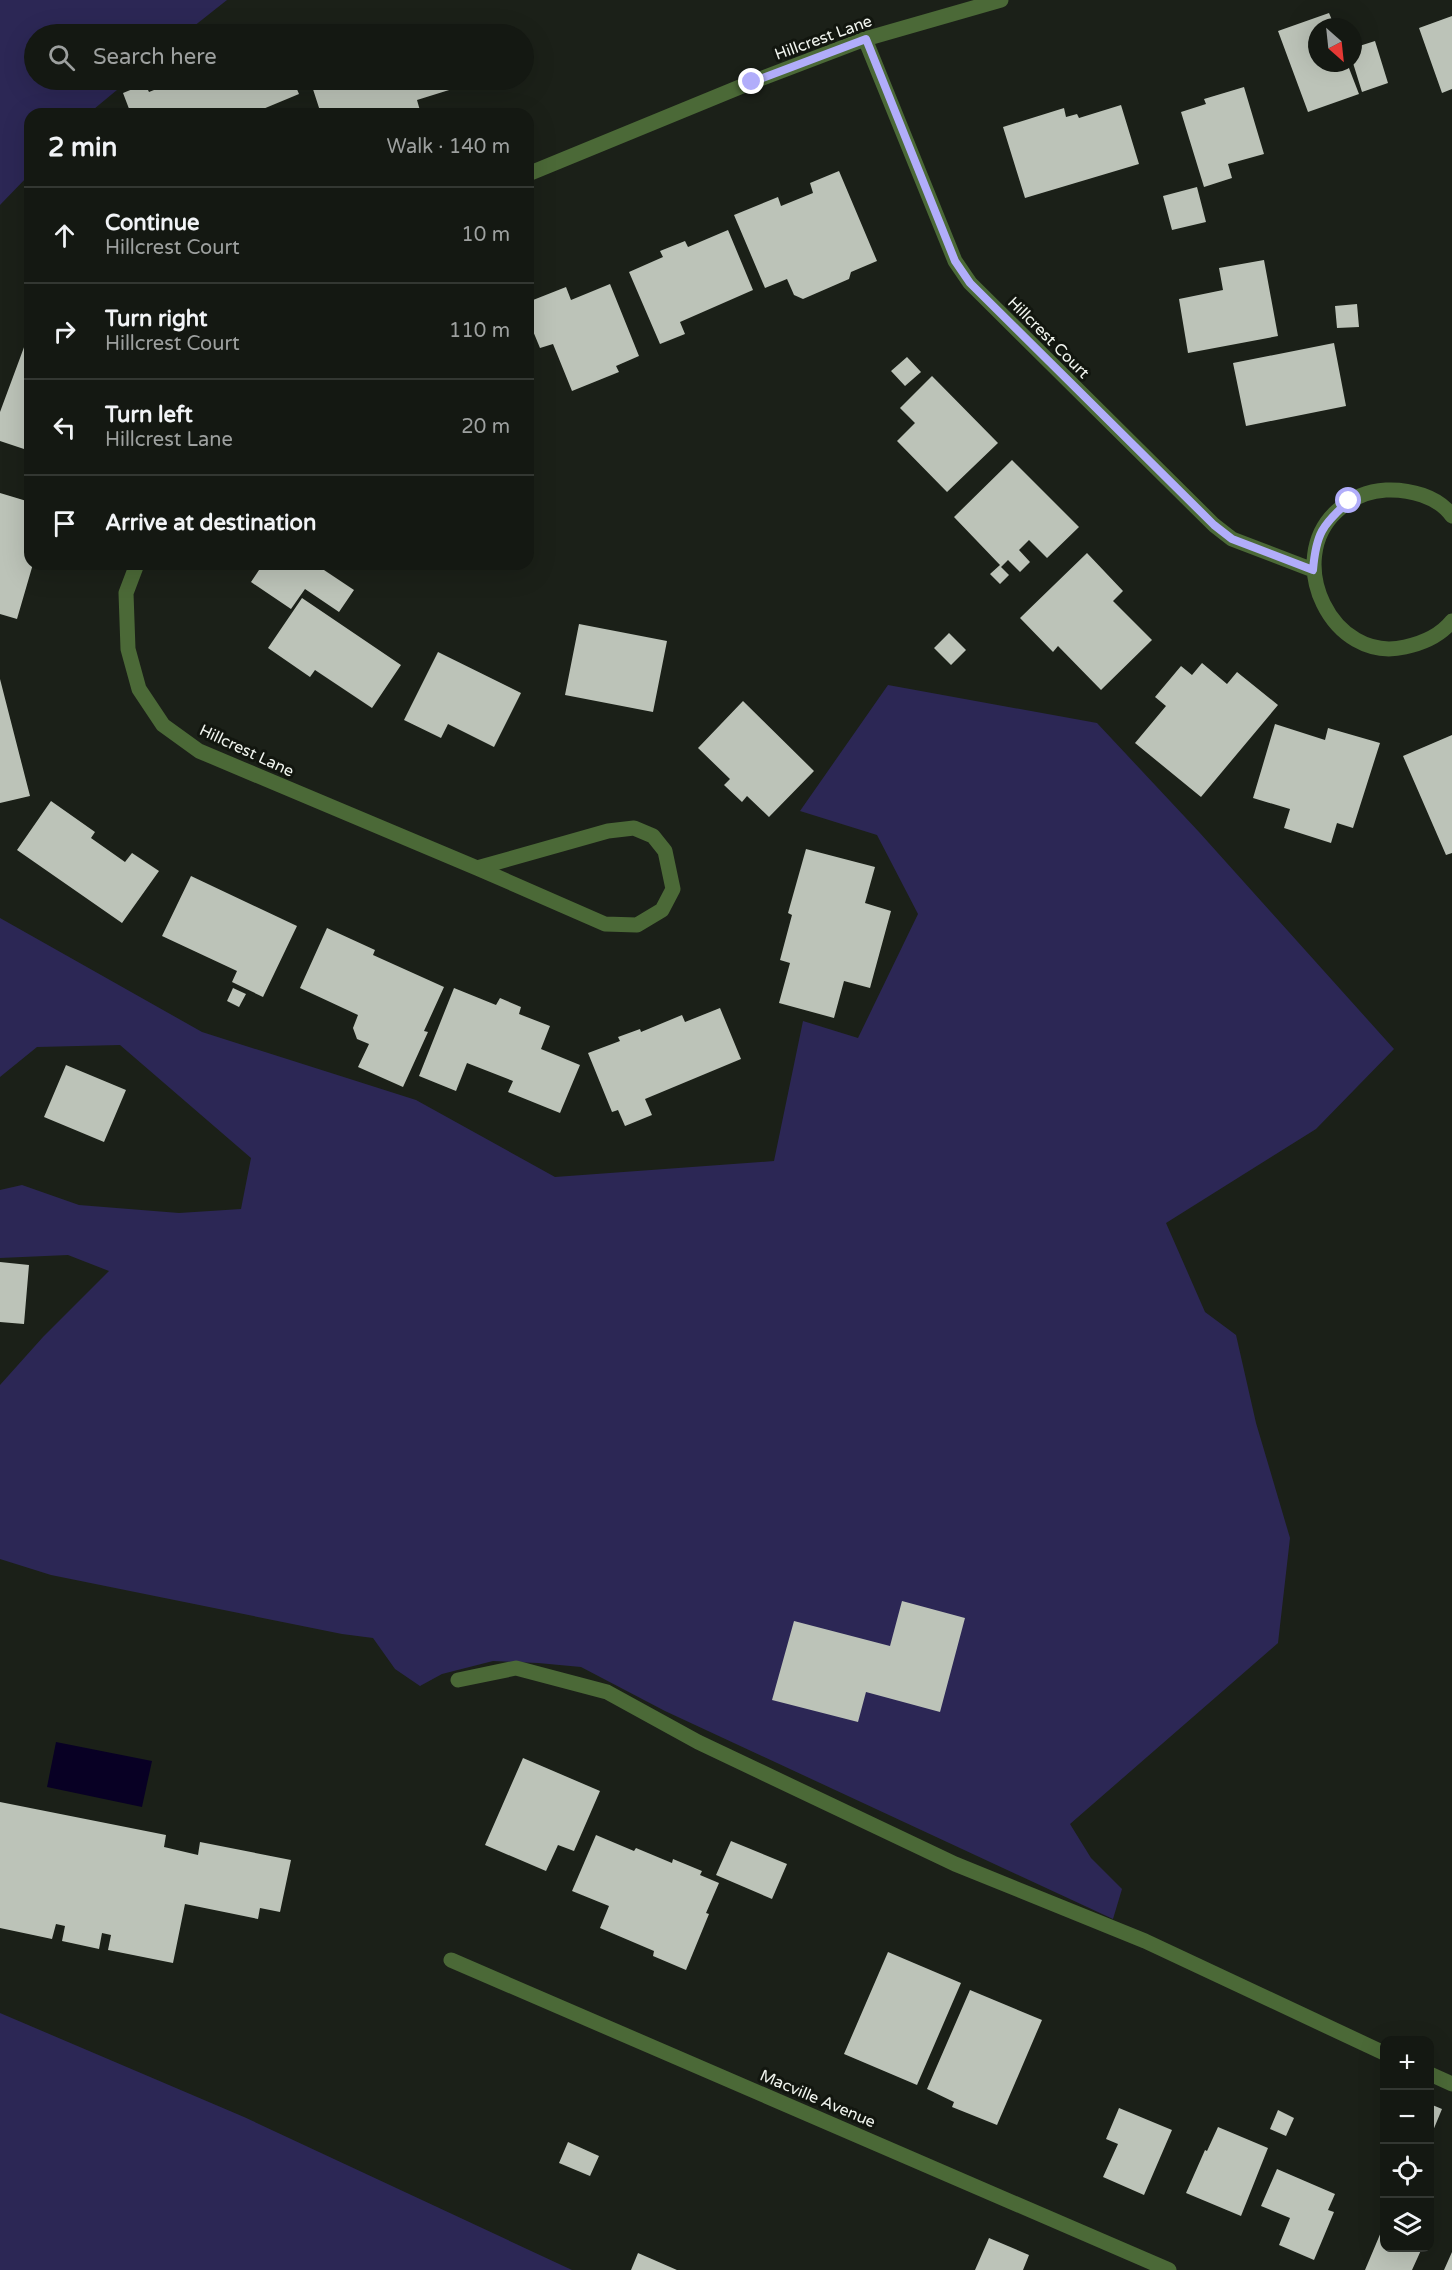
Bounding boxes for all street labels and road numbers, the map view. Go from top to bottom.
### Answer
street label: Hillcrest Lane [772,11,875,65]
street label: Hillcrest Court [1003,293,1093,383]
street label: Hillcrest Lane [196,720,297,782]
street label: Macville Avenue [757,2066,879,2132]

